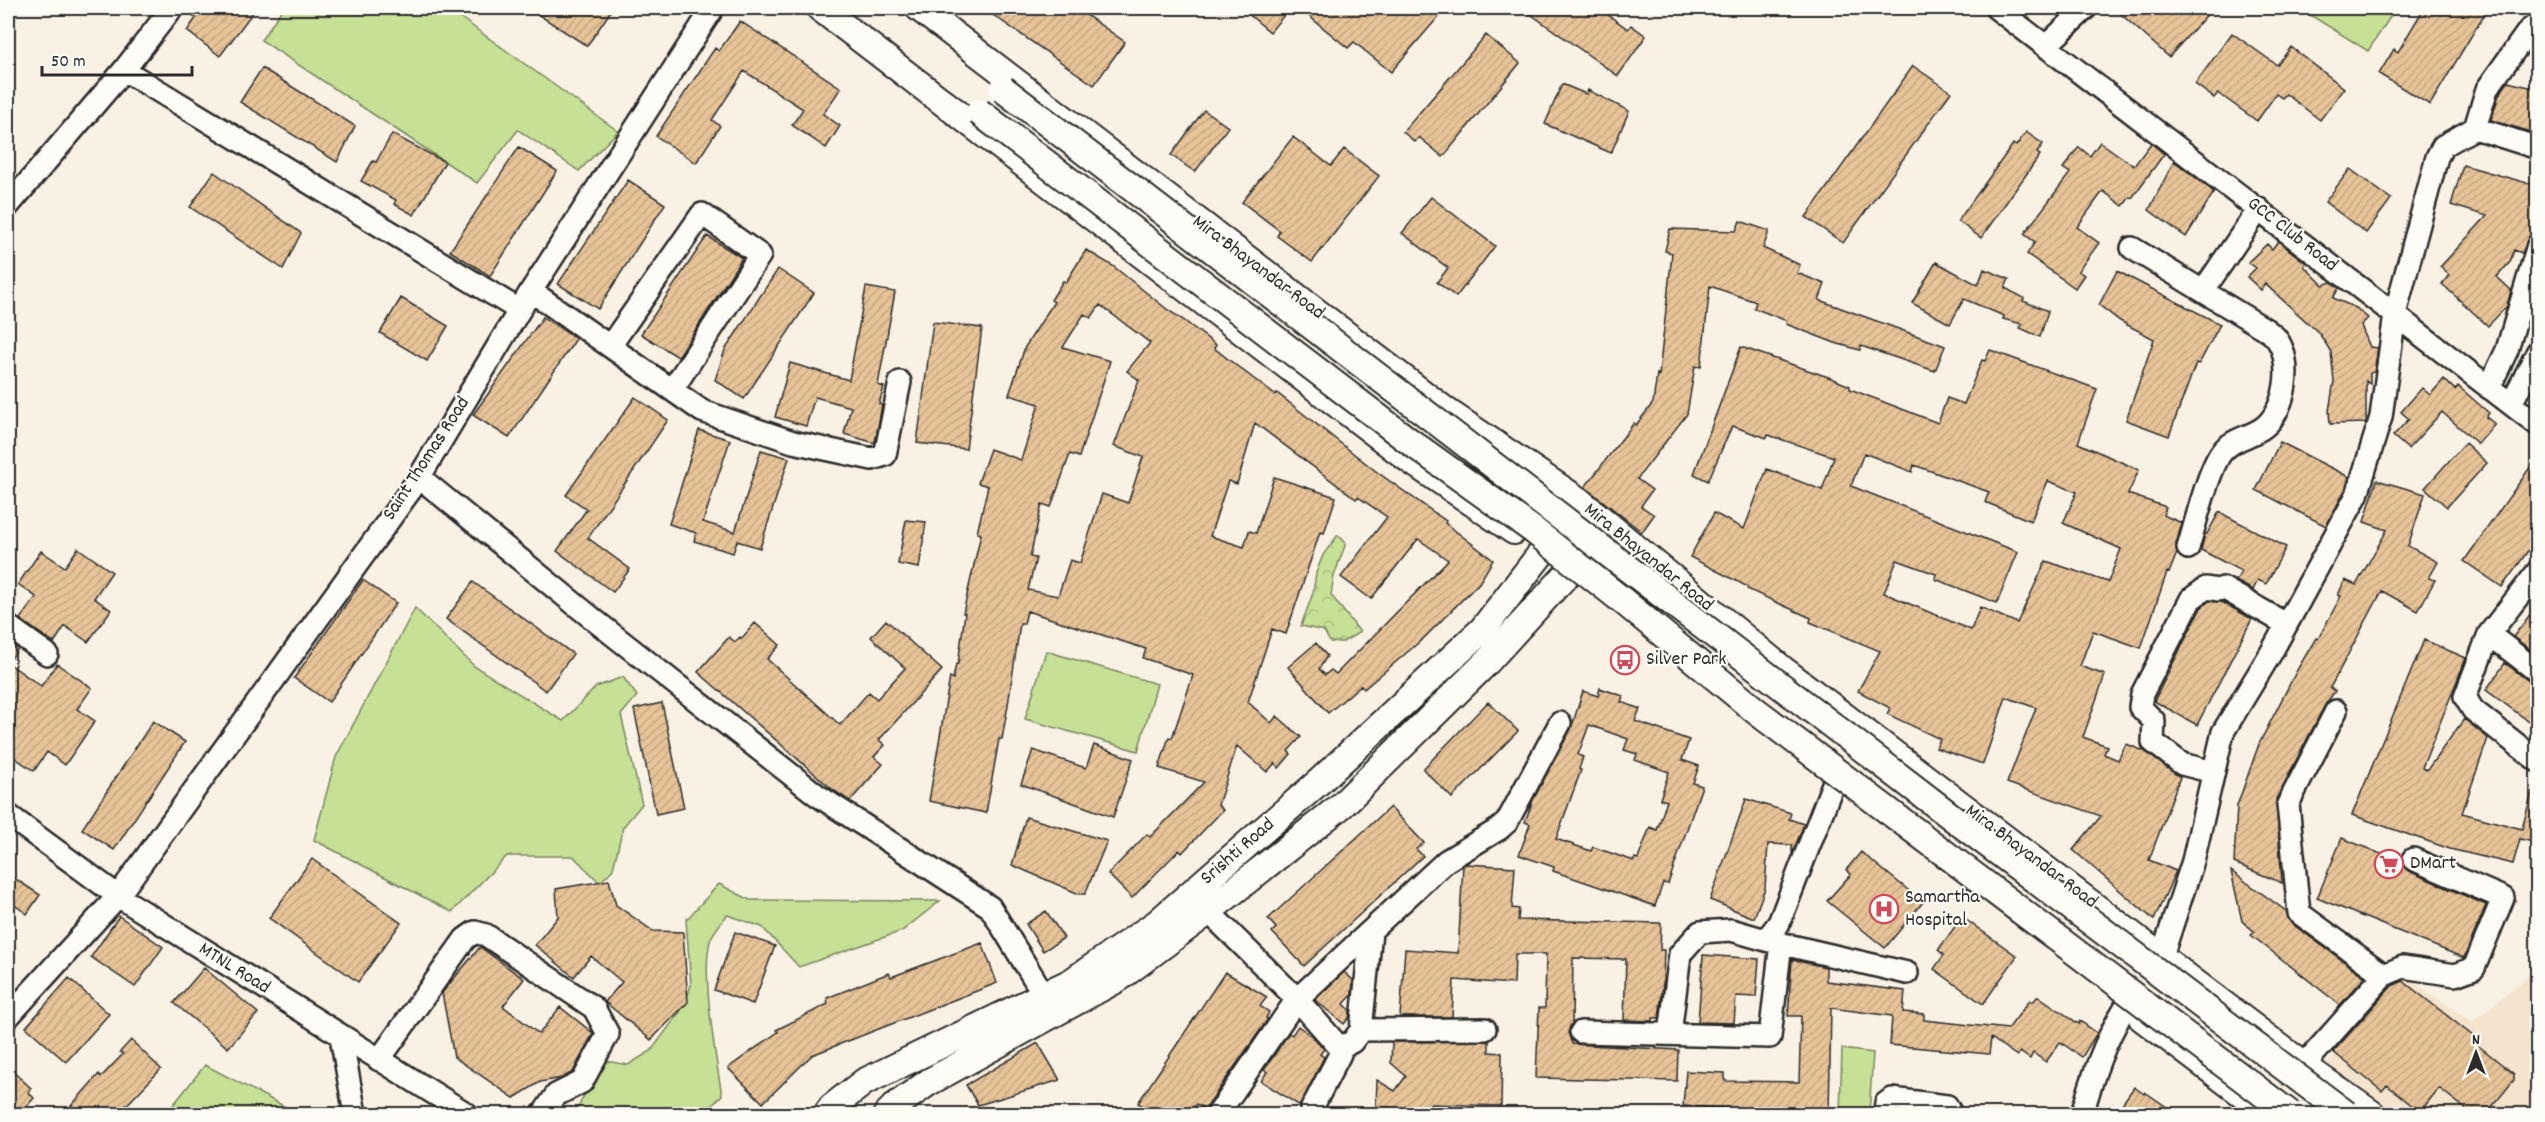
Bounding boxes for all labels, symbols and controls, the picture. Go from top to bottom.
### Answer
scale bar [42,39,192,77]
text: 50 m [51,50,86,75]
street label: GCC Club Road [2241,191,2343,279]
street label: Mira Bhayandar Road [1186,209,1330,327]
street label: Saint Thomas Road [376,392,478,526]
street label: Mira Bhayandar Road [1577,497,1719,619]
bus stop icon: Silver Park [1609,644,1641,676]
place label: Silver Park [1646,646,1726,674]
street label: Mira Bhayandar Road [1959,798,2103,916]
street label: Srishti Road [1195,812,1281,892]
supermarket icon: DMart [2373,848,2405,880]
place label: DMart [2410,850,2456,878]
place label: Samartha Hospital [1905,884,1980,935]
hospital icon: Samartha Hospital [1868,893,1900,925]
street label: MTNL Road [193,936,275,1002]
north arrow [2446,1023,2506,1083]
text: N [2472,1029,2480,1052]

